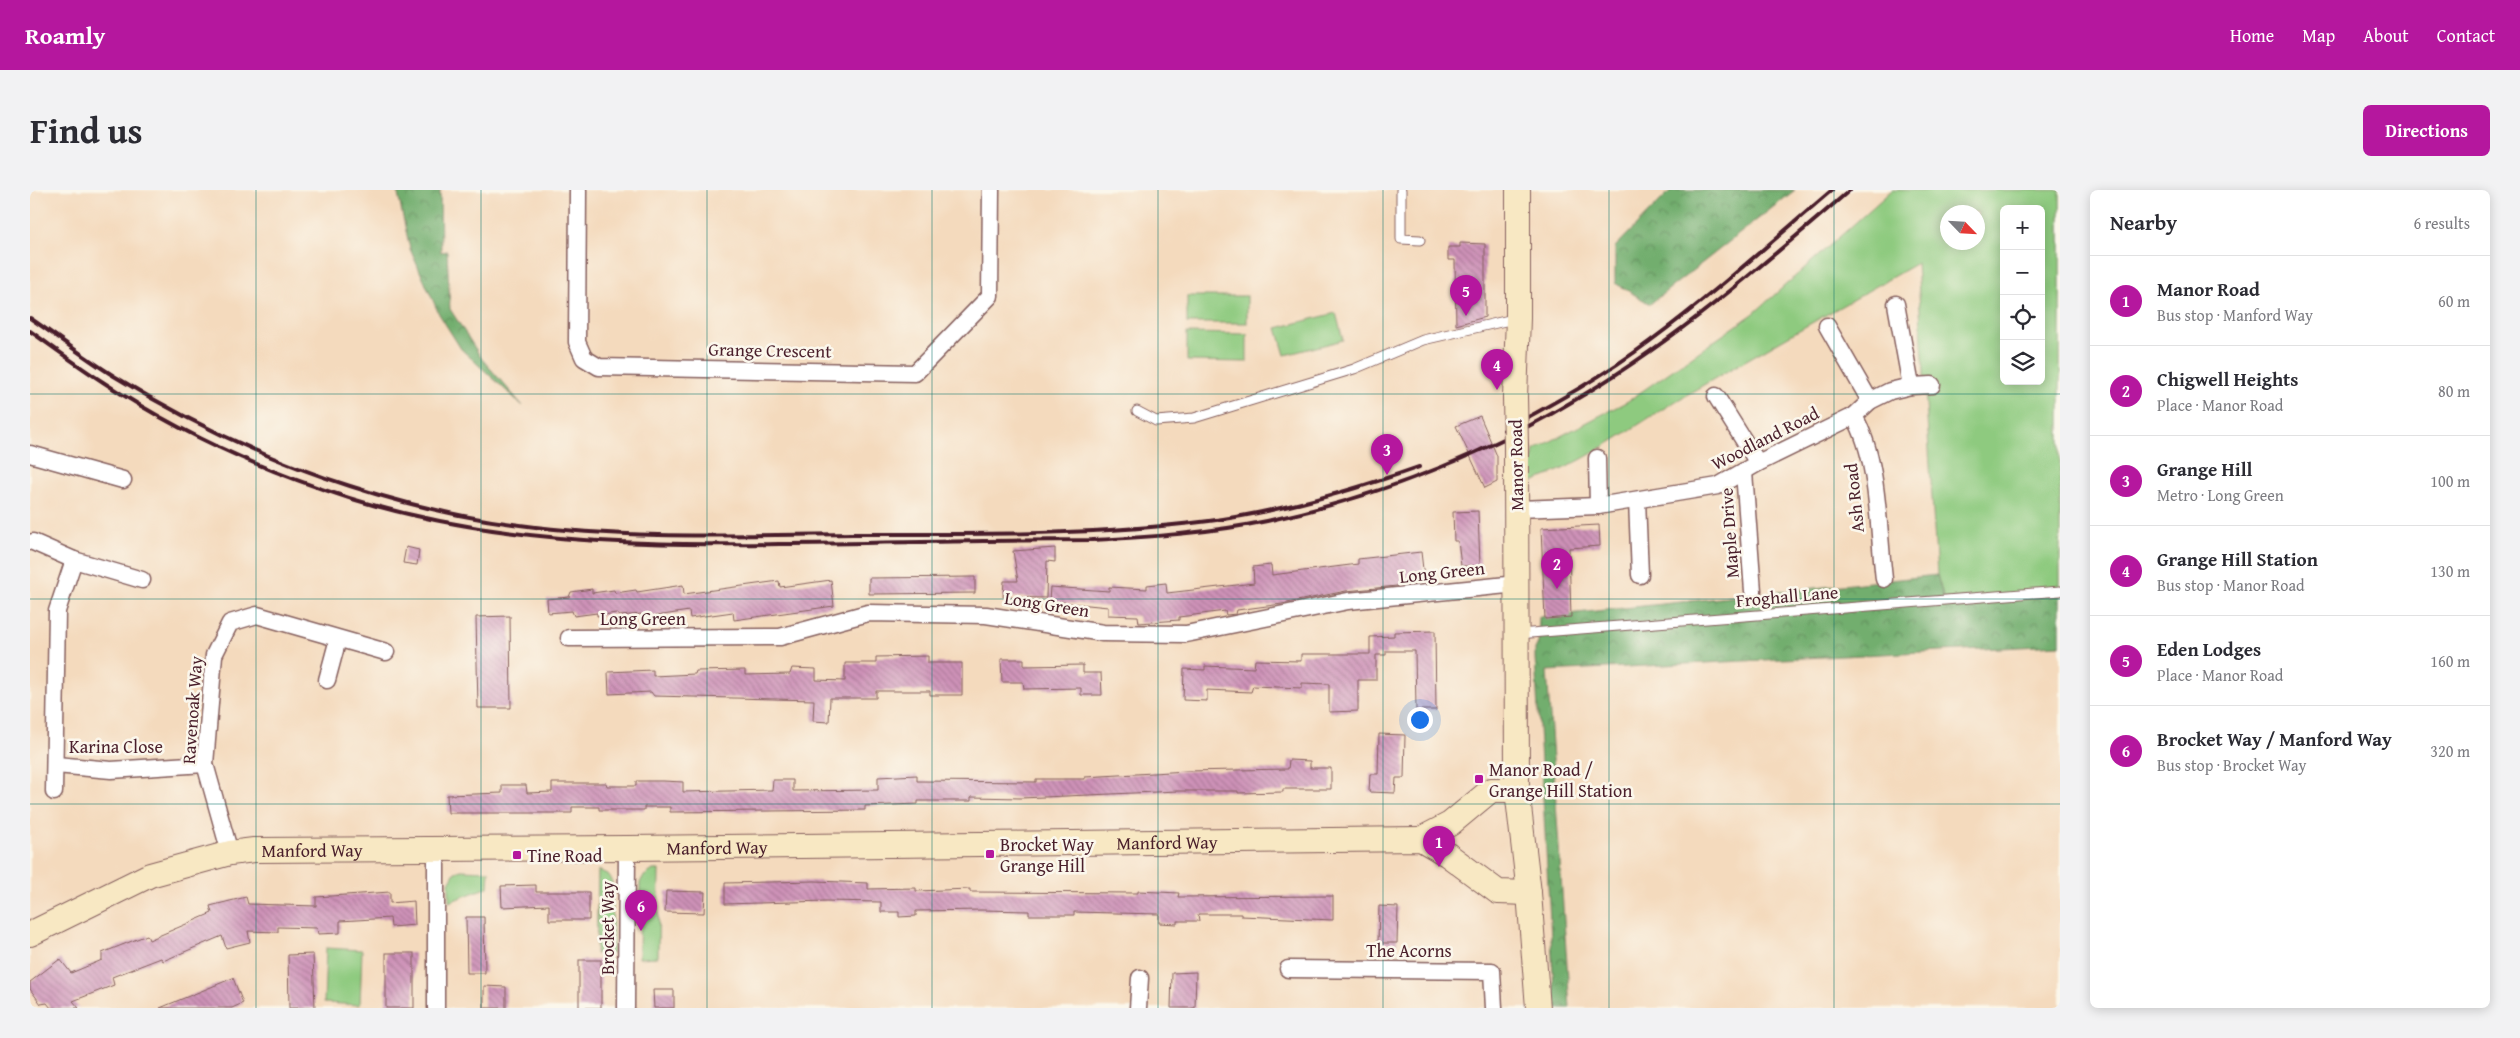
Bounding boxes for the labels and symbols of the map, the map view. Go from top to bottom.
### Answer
north arrow [1940,205,1985,250]
pin: 5 [1450,275,1482,316]
street label: Grange Crescent [708,335,832,365]
pin: 4 [1481,349,1513,390]
street label: Woodland Road [1707,399,1824,477]
street label: Manor Road [1502,419,1530,511]
pin: 3 [1371,434,1403,475]
street label: Ash Road [1837,461,1871,534]
street label: Maple Drive [1712,487,1746,579]
pin: 2 [1541,548,1573,589]
street label: Long Green [1398,554,1486,590]
street label: Froghall Lane [1735,578,1839,614]
street label: Long Green [1003,584,1091,624]
street label: Long Green [600,605,686,632]
street label: Ravenoak Way [175,655,209,765]
your location [1407,707,1433,733]
street label: Karina Close [69,733,163,760]
place label: Manor Road / Grange Hill Station [1489,756,1632,804]
marker: Manor Road / Grange Hill Station [1473,773,1485,785]
pin: 1 [1423,826,1455,867]
street label: Manford Way [1116,828,1218,856]
place label: Brocket Way Grange Hill [1000,831,1094,879]
street label: Manford Way [666,833,768,861]
street label: Manford Way [261,836,363,863]
place label: Tine Road [527,842,603,869]
marker: Brocket Way Grange Hill [984,848,996,860]
marker: Tine Road [511,849,523,861]
street label: Brocket Way [594,881,621,975]
pin: 6 [625,890,657,931]
street label: The Acorns [1366,937,1452,964]

